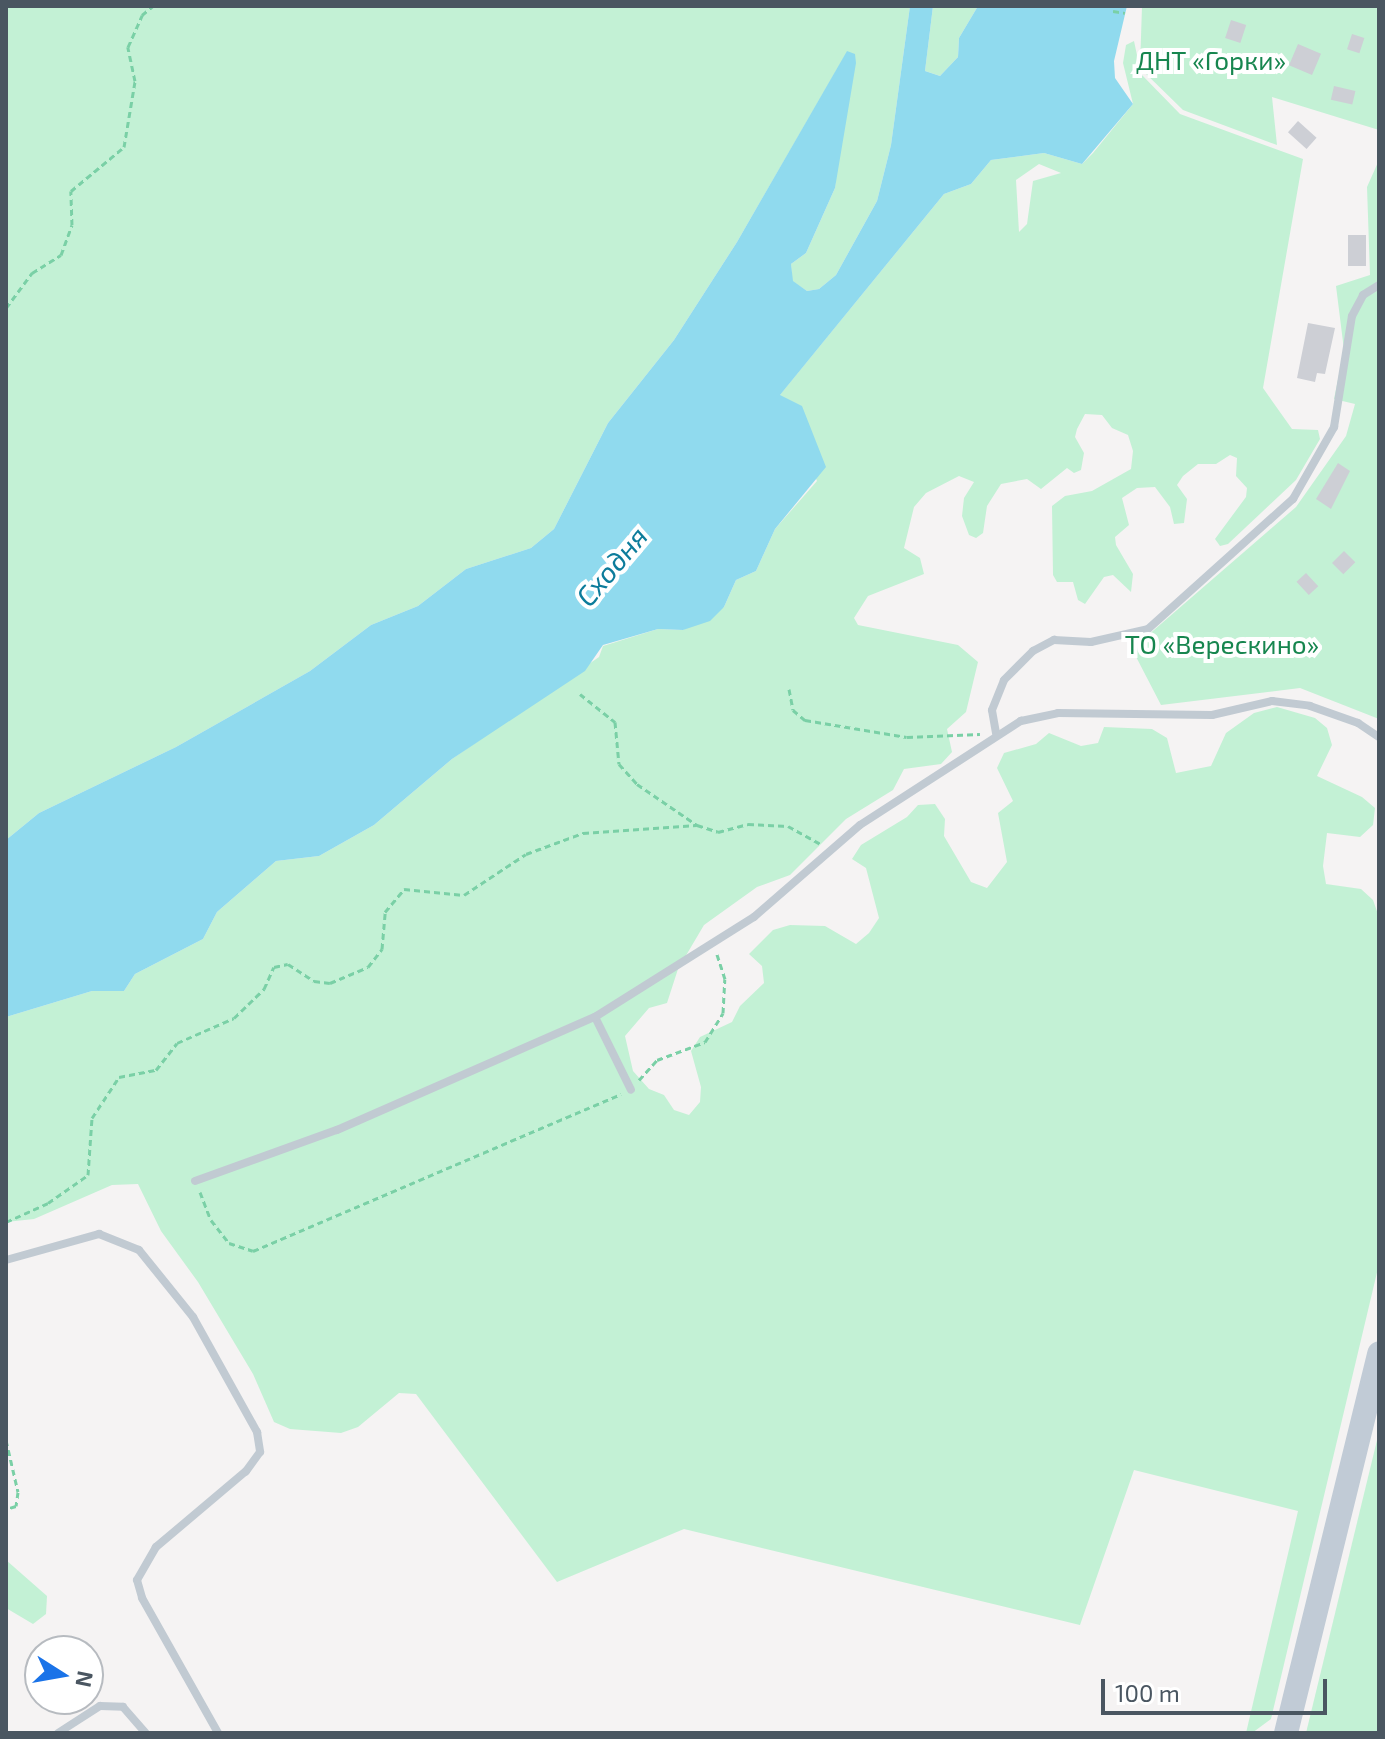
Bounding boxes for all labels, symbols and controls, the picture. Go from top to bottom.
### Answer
park label: ДНТ «Горки» [1136,44,1286,76]
water label: Сходня [568,519,654,613]
park label: ТО «Верескино» [1125,628,1319,660]
north arrow [24,1635,104,1715]
scale bar [1105,1663,1331,1713]
text: N [71,1669,100,1689]
text: 100 m [1115,1678,1180,1707]

